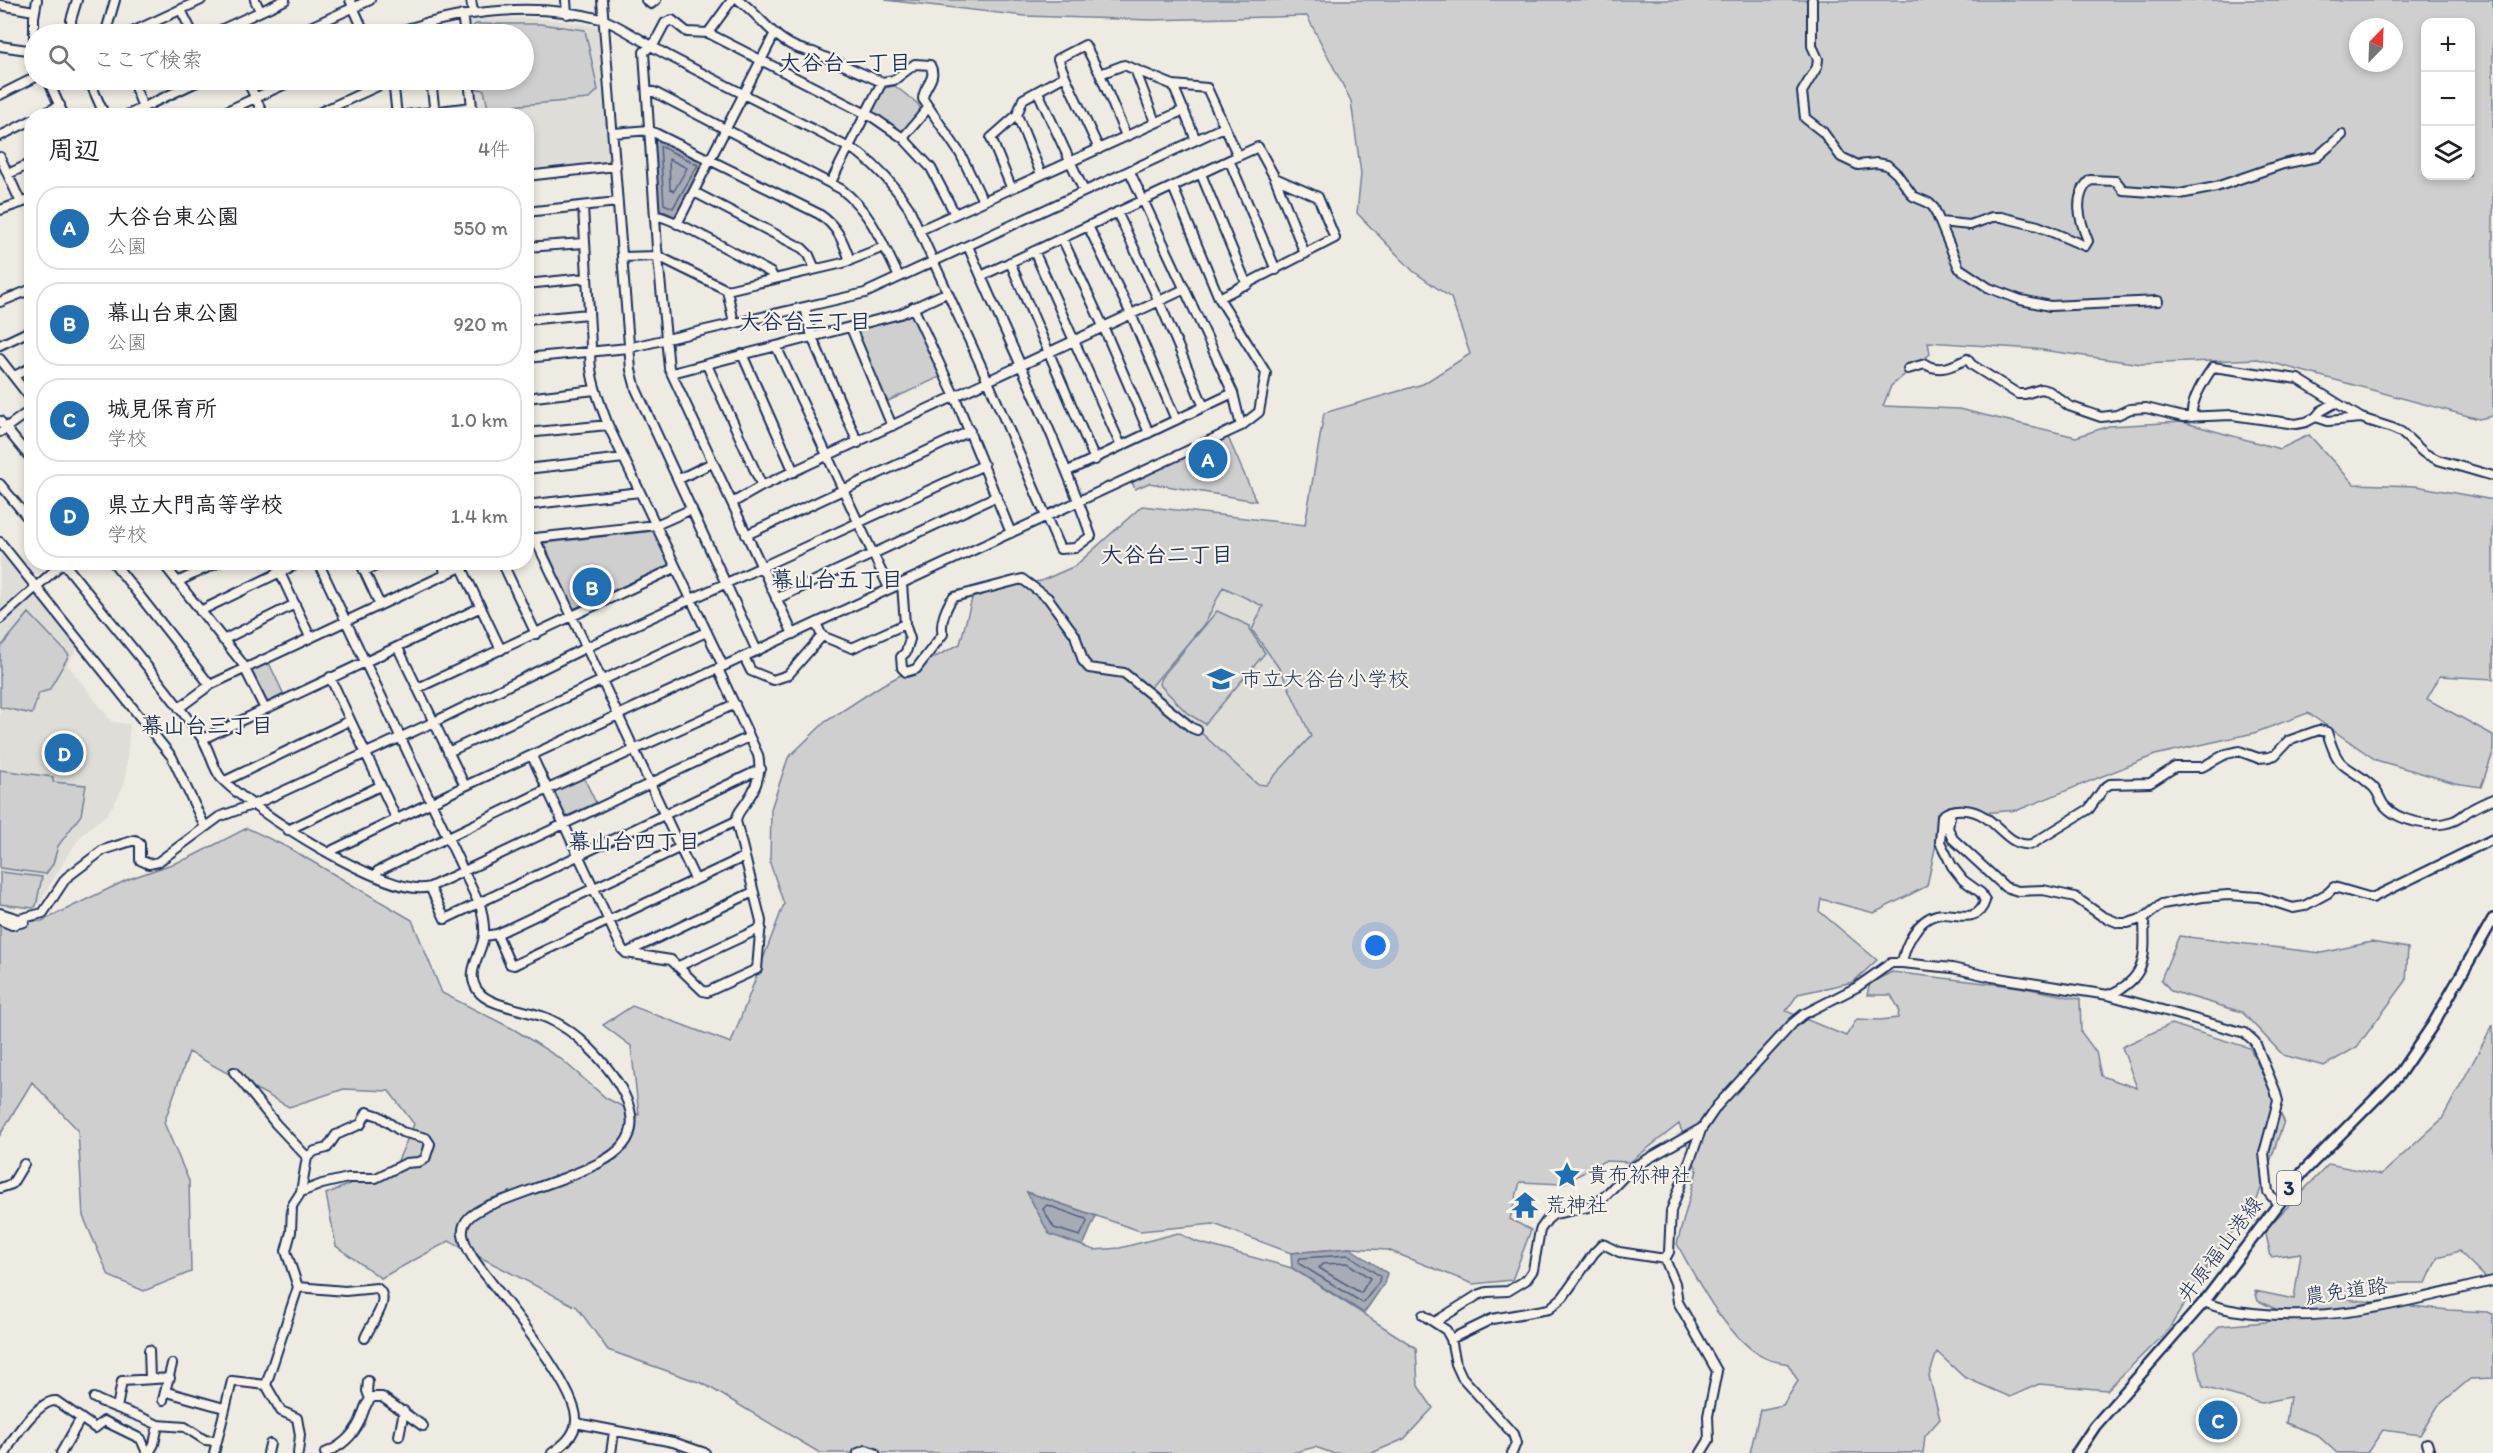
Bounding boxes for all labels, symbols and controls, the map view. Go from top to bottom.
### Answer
north arrow [2349,18,2403,72]
map controls [2421,18,2475,180]
button: + [2421,18,2475,72]
search box [24,24,534,90]
icon: search [45,41,78,74]
text: ここで検索 [93,46,203,73]
district label: 大谷台一丁目 [779,49,911,76]
button: − [2421,72,2475,126]
button: layers [2421,126,2475,180]
text: 周辺 [48,134,100,166]
text: 4件 [478,137,510,161]
text: 大谷台東公園 [107,203,239,230]
text: A [63,216,76,240]
text: 550 m [453,216,508,240]
text: 公園 [107,234,147,258]
text: 幕山台東公園 [107,299,239,326]
district label: 大谷台三丁目 [739,308,871,335]
text: B [63,312,76,336]
text: 920 m [453,312,508,336]
text: 公園 [107,330,147,354]
text: 城見保育所 [107,395,217,422]
text: C [63,408,76,432]
text: 1.0 km [451,408,508,432]
text: 学校 [107,426,147,450]
pin: A [1188,436,1228,482]
text: 県立大門高等学校 [107,491,283,518]
text: D [63,504,76,528]
text: 1.4 km [451,504,508,528]
text: 学校 [107,522,147,546]
district label: 大谷台二丁目 [1101,541,1233,568]
pin: B [572,564,612,610]
district label: 幕山台五丁目 [771,566,903,593]
school or university icon: 市立大谷台小学校 [1206,664,1236,694]
place label: 市立大谷台小学校 [1241,666,1409,691]
district label: 幕山台三丁目 [141,712,273,739]
pin: D [44,730,84,776]
district label: 幕山台四丁目 [568,828,700,855]
your location [1361,931,1390,960]
place icon: 貴布祢神社 [1552,1160,1582,1190]
place label: 貴布祢神社 [1587,1162,1692,1187]
road number: 3 [2277,1171,2301,1205]
temple icon: 荒神社 [1510,1190,1540,1220]
street label: 井原福山港線 [2172,1191,2267,1307]
place label: 荒神社 [1545,1192,1608,1217]
street label: 農免道路 [2303,1272,2389,1309]
pin: C [2198,1398,2238,1442]

